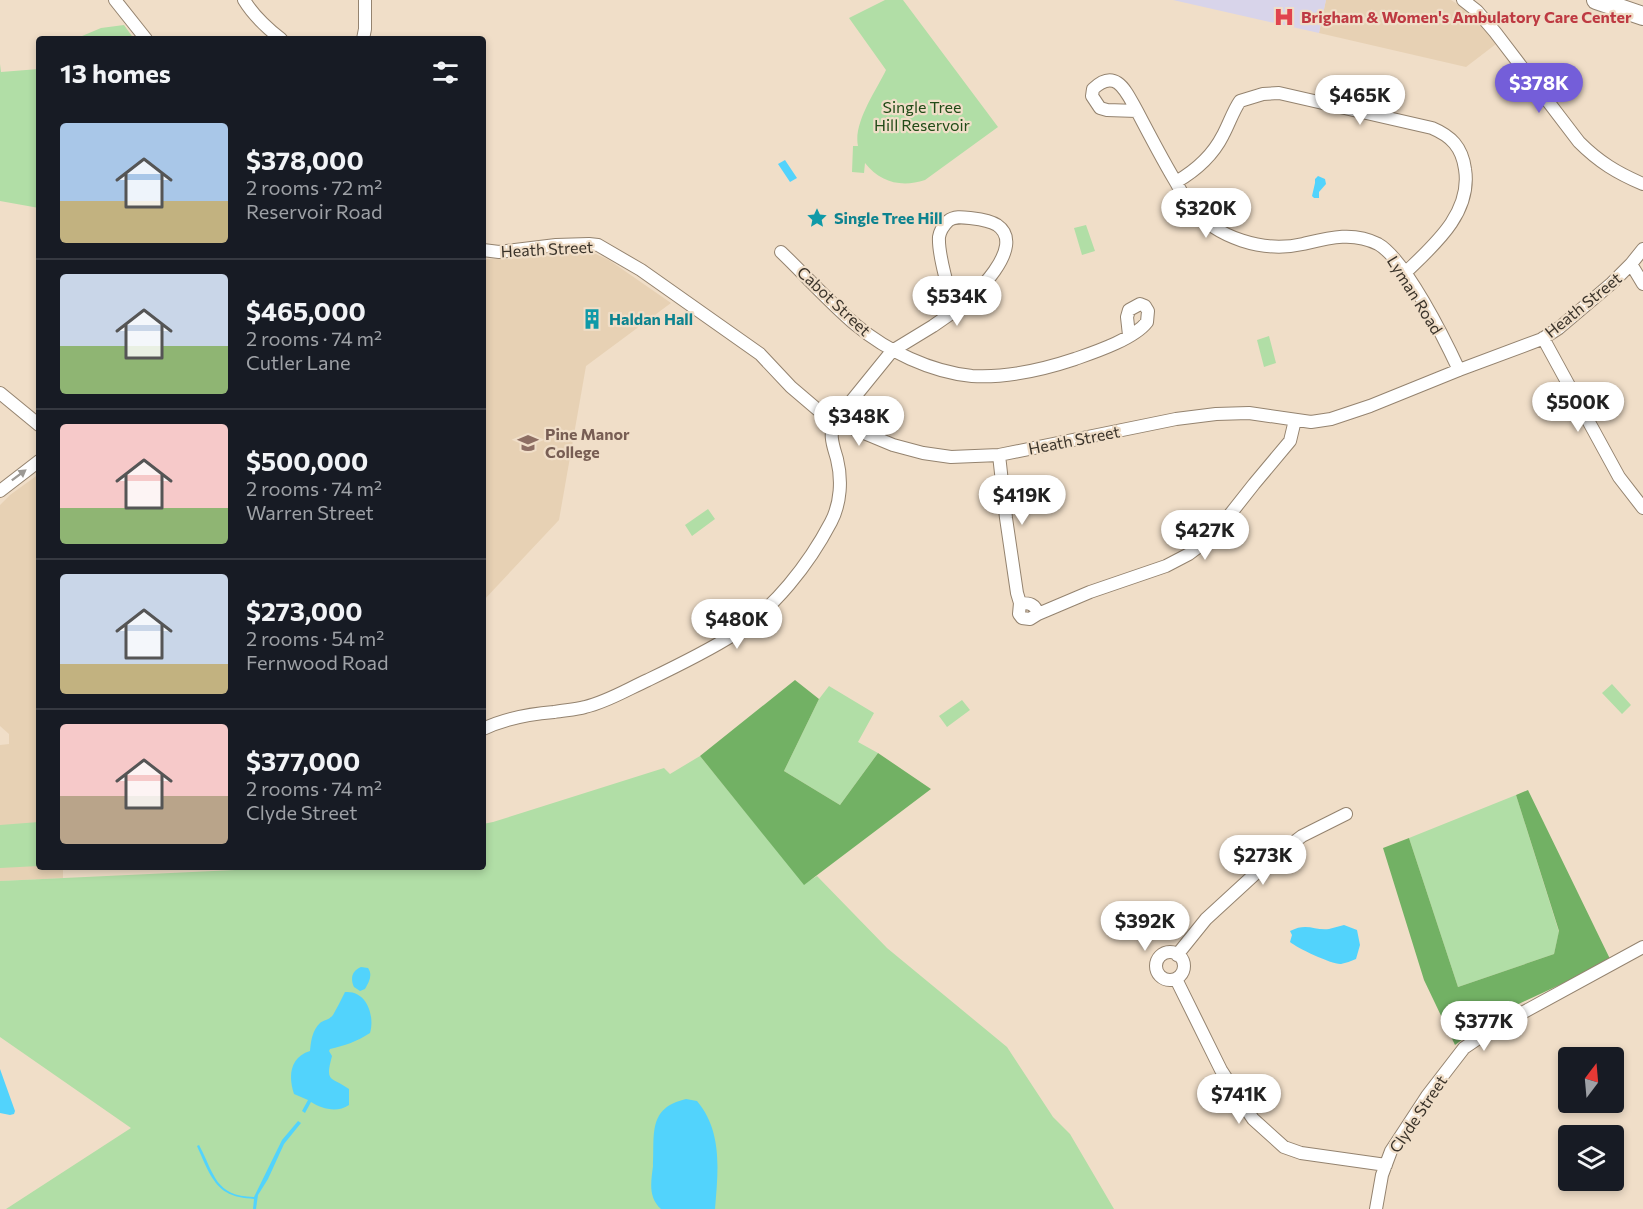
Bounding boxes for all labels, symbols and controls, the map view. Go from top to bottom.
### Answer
hospital icon: Brigham & Women's Ambulatory Care Center [1272,5,1296,29]
place label: Brigham & Women's Ambulatory Care Center [1301,7,1632,26]
icon: filters [429,56,462,89]
text: 13 homes [60,57,171,88]
pin: $378K [1497,63,1581,114]
text: $378K [1509,70,1569,94]
pin: $465K [1318,75,1402,126]
text: $465K [1329,82,1391,106]
park label: Single Tree Hill Reservoir [874,97,971,134]
text: $378,000 [246,144,364,175]
icon: home [108,147,180,219]
text: 2 rooms · 72 m² [246,175,382,199]
pin: $320K [1164,188,1248,239]
text: $320K [1175,195,1237,219]
text: Reservoir Road [246,199,382,223]
place icon: Single Tree Hill [805,206,829,230]
place label: Single Tree Hill [834,208,943,227]
street label: Heath Street [500,237,594,260]
street label: Lyman Road [1384,252,1447,337]
street label: Cabot Street [794,262,875,340]
street label: Heath Street [1541,268,1625,341]
pin: $534K [915,276,999,327]
text: $534K [926,283,988,307]
text: $465,000 [246,295,366,326]
icon: home [108,298,180,370]
building icon: Haldan Hall [580,307,604,331]
place label: Haldan Hall [609,309,693,328]
text: 2 rooms · 74 m² [246,326,382,350]
text: Cutler Lane [246,350,350,374]
pin: $500K [1536,382,1620,433]
text: $500K [1546,389,1610,413]
pin: $348K [817,396,901,447]
text: $348K [828,403,890,427]
street label: Heath Street [1027,421,1122,458]
place label: Pine Manor College [545,424,630,461]
school or university icon: Pine Manor College [516,431,540,455]
text: $500,000 [246,445,368,476]
icon: home [108,448,180,520]
one-way arrow [11,469,27,481]
pin: $419K [980,475,1064,526]
text: 2 rooms · 74 m² [246,476,382,500]
text: $419K [993,482,1051,506]
text: Warren Street [246,500,374,524]
pin: $427K [1163,510,1247,561]
text: $427K [1175,517,1235,541]
text: $273,000 [246,595,363,626]
icon: home [108,598,180,670]
pin: $480K [695,599,779,650]
text: $480K [705,606,769,630]
text: 2 rooms · 54 m² [246,626,384,650]
text: Fernwood Road [246,650,388,674]
text: $377,000 [246,745,360,776]
icon: home [108,748,180,820]
text: 2 rooms · 74 m² [246,776,382,800]
text: Clyde Street [246,800,357,824]
pin: $273K [1221,835,1305,886]
text: $273K [1233,842,1293,866]
pin: $392K [1103,901,1187,952]
text: $392K [1115,908,1175,932]
pin: $377K [1442,1001,1526,1052]
text: $377K [1455,1008,1513,1032]
north arrow [1558,1047,1624,1113]
map controls [1558,1047,1624,1191]
street label: Clyde Street [1385,1071,1451,1156]
pin: $741K [1197,1074,1281,1125]
text: $741K [1211,1081,1267,1105]
button: layers [1558,1125,1624,1191]

